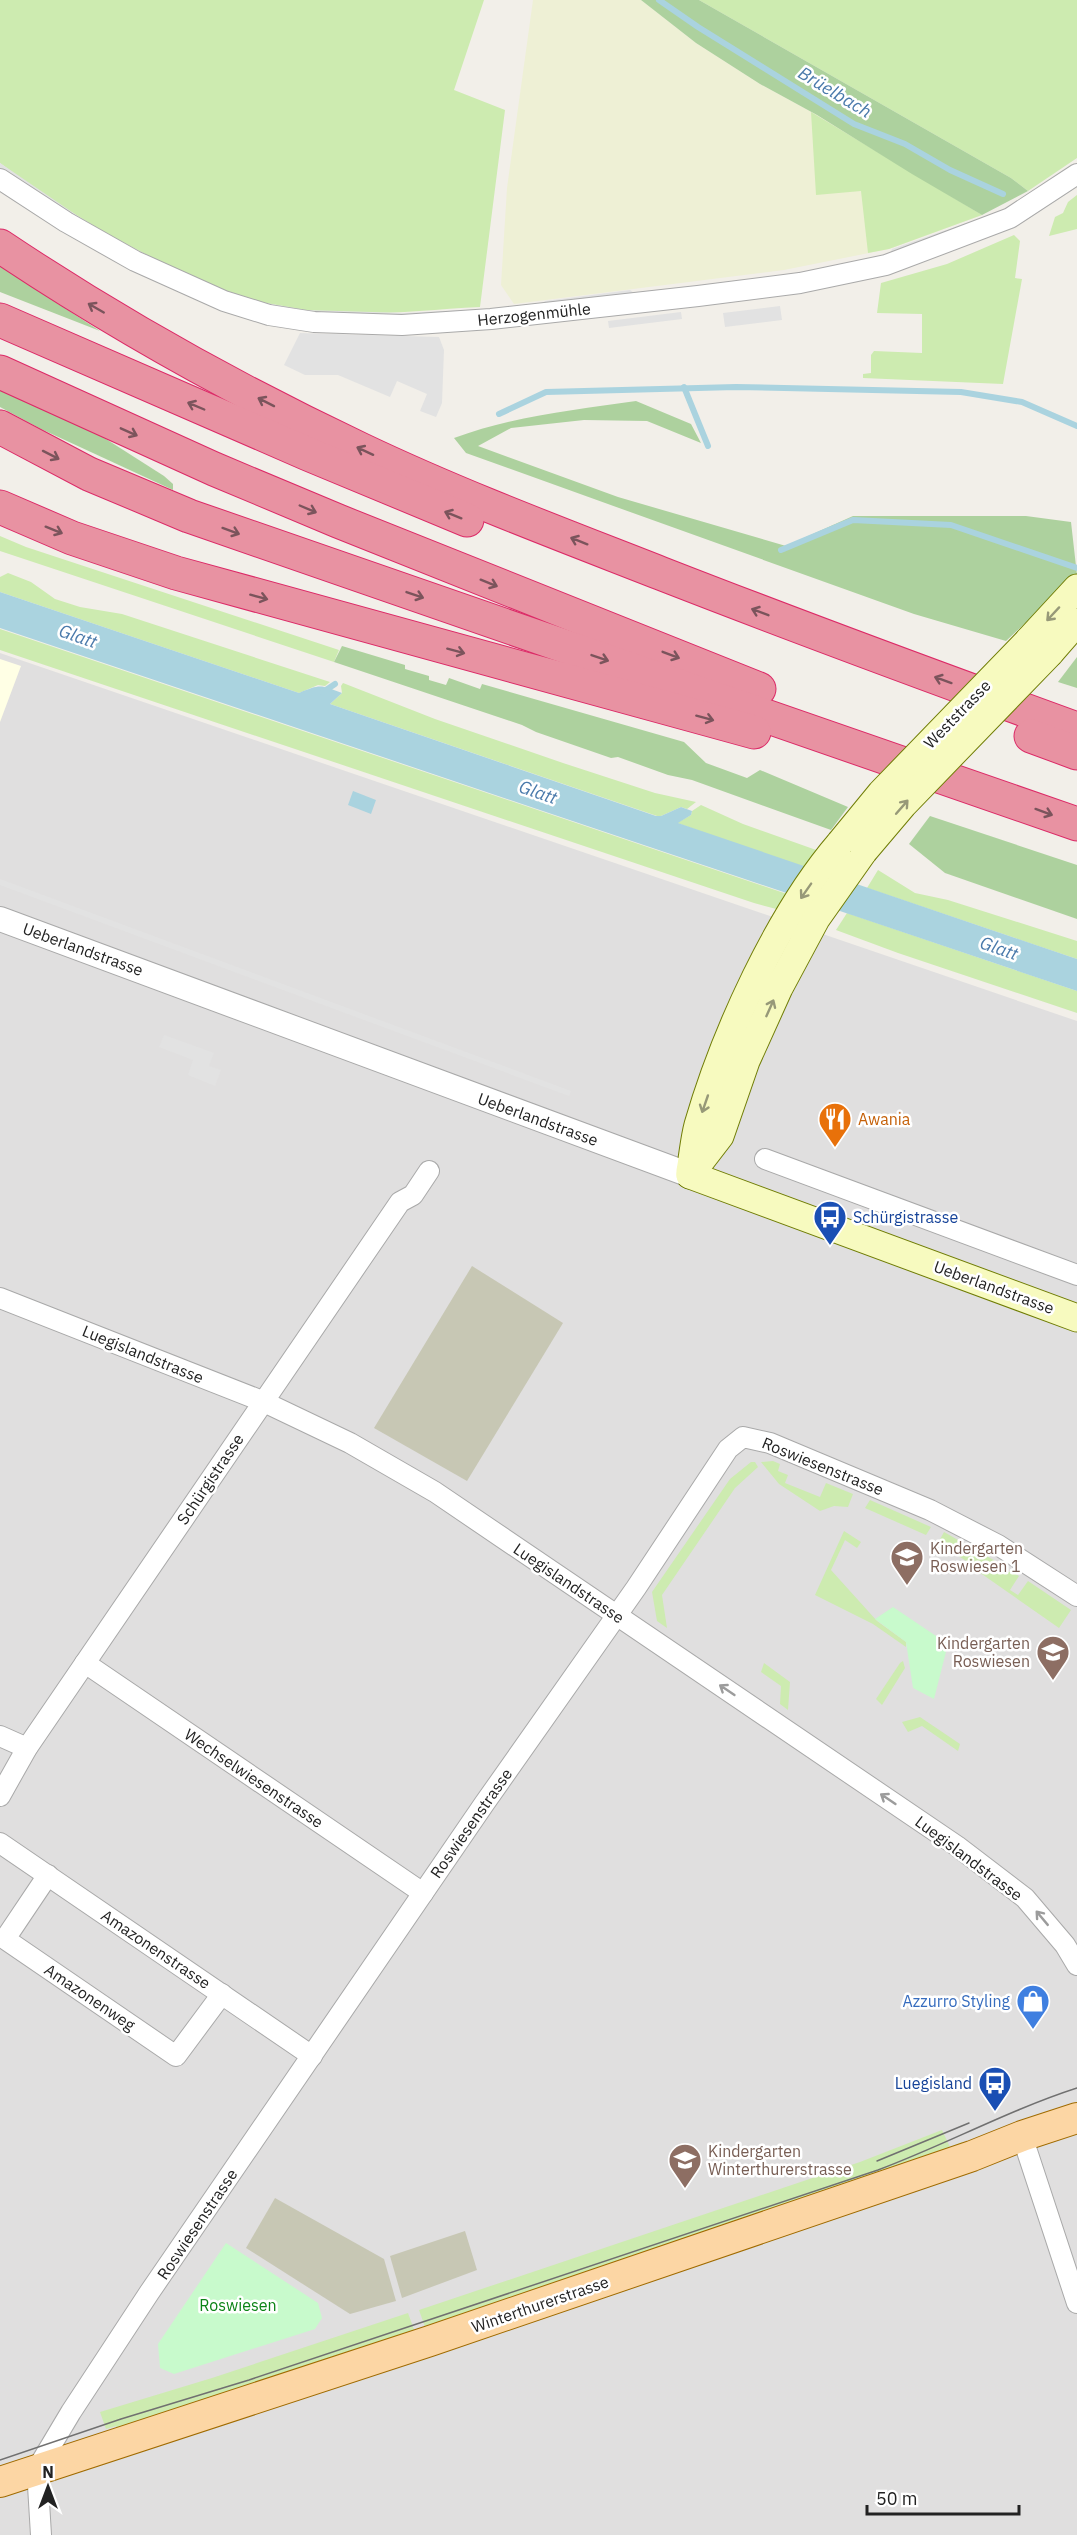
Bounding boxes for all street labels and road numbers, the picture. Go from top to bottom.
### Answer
street label: Herzogenmühle [476,298,592,330]
street label: Weststrasse [919,675,995,753]
street label: Ueberlandstrasse [20,918,146,980]
street label: Ueberlandstrasse [475,1088,601,1150]
street label: Ueberlandstrasse [931,1256,1057,1318]
street label: Luegislandstrasse [79,1321,207,1388]
street label: Schürgistrasse [172,1430,248,1528]
street label: Roswiesenstrasse [759,1433,887,1500]
street label: Luegislandstrasse [510,1539,628,1628]
street label: Wechselwiesenstrasse [181,1724,328,1832]
street label: Roswiesenstrasse [426,1764,516,1882]
street label: Luegislandstrasse [911,1811,1027,1905]
street label: Amazonenstrasse [97,1905,215,1993]
street label: Amazonenweg [41,1959,140,2035]
street label: Roswiesenstrasse [153,2165,242,2283]
street label: Winterthurerstrasse [469,2271,611,2337]

